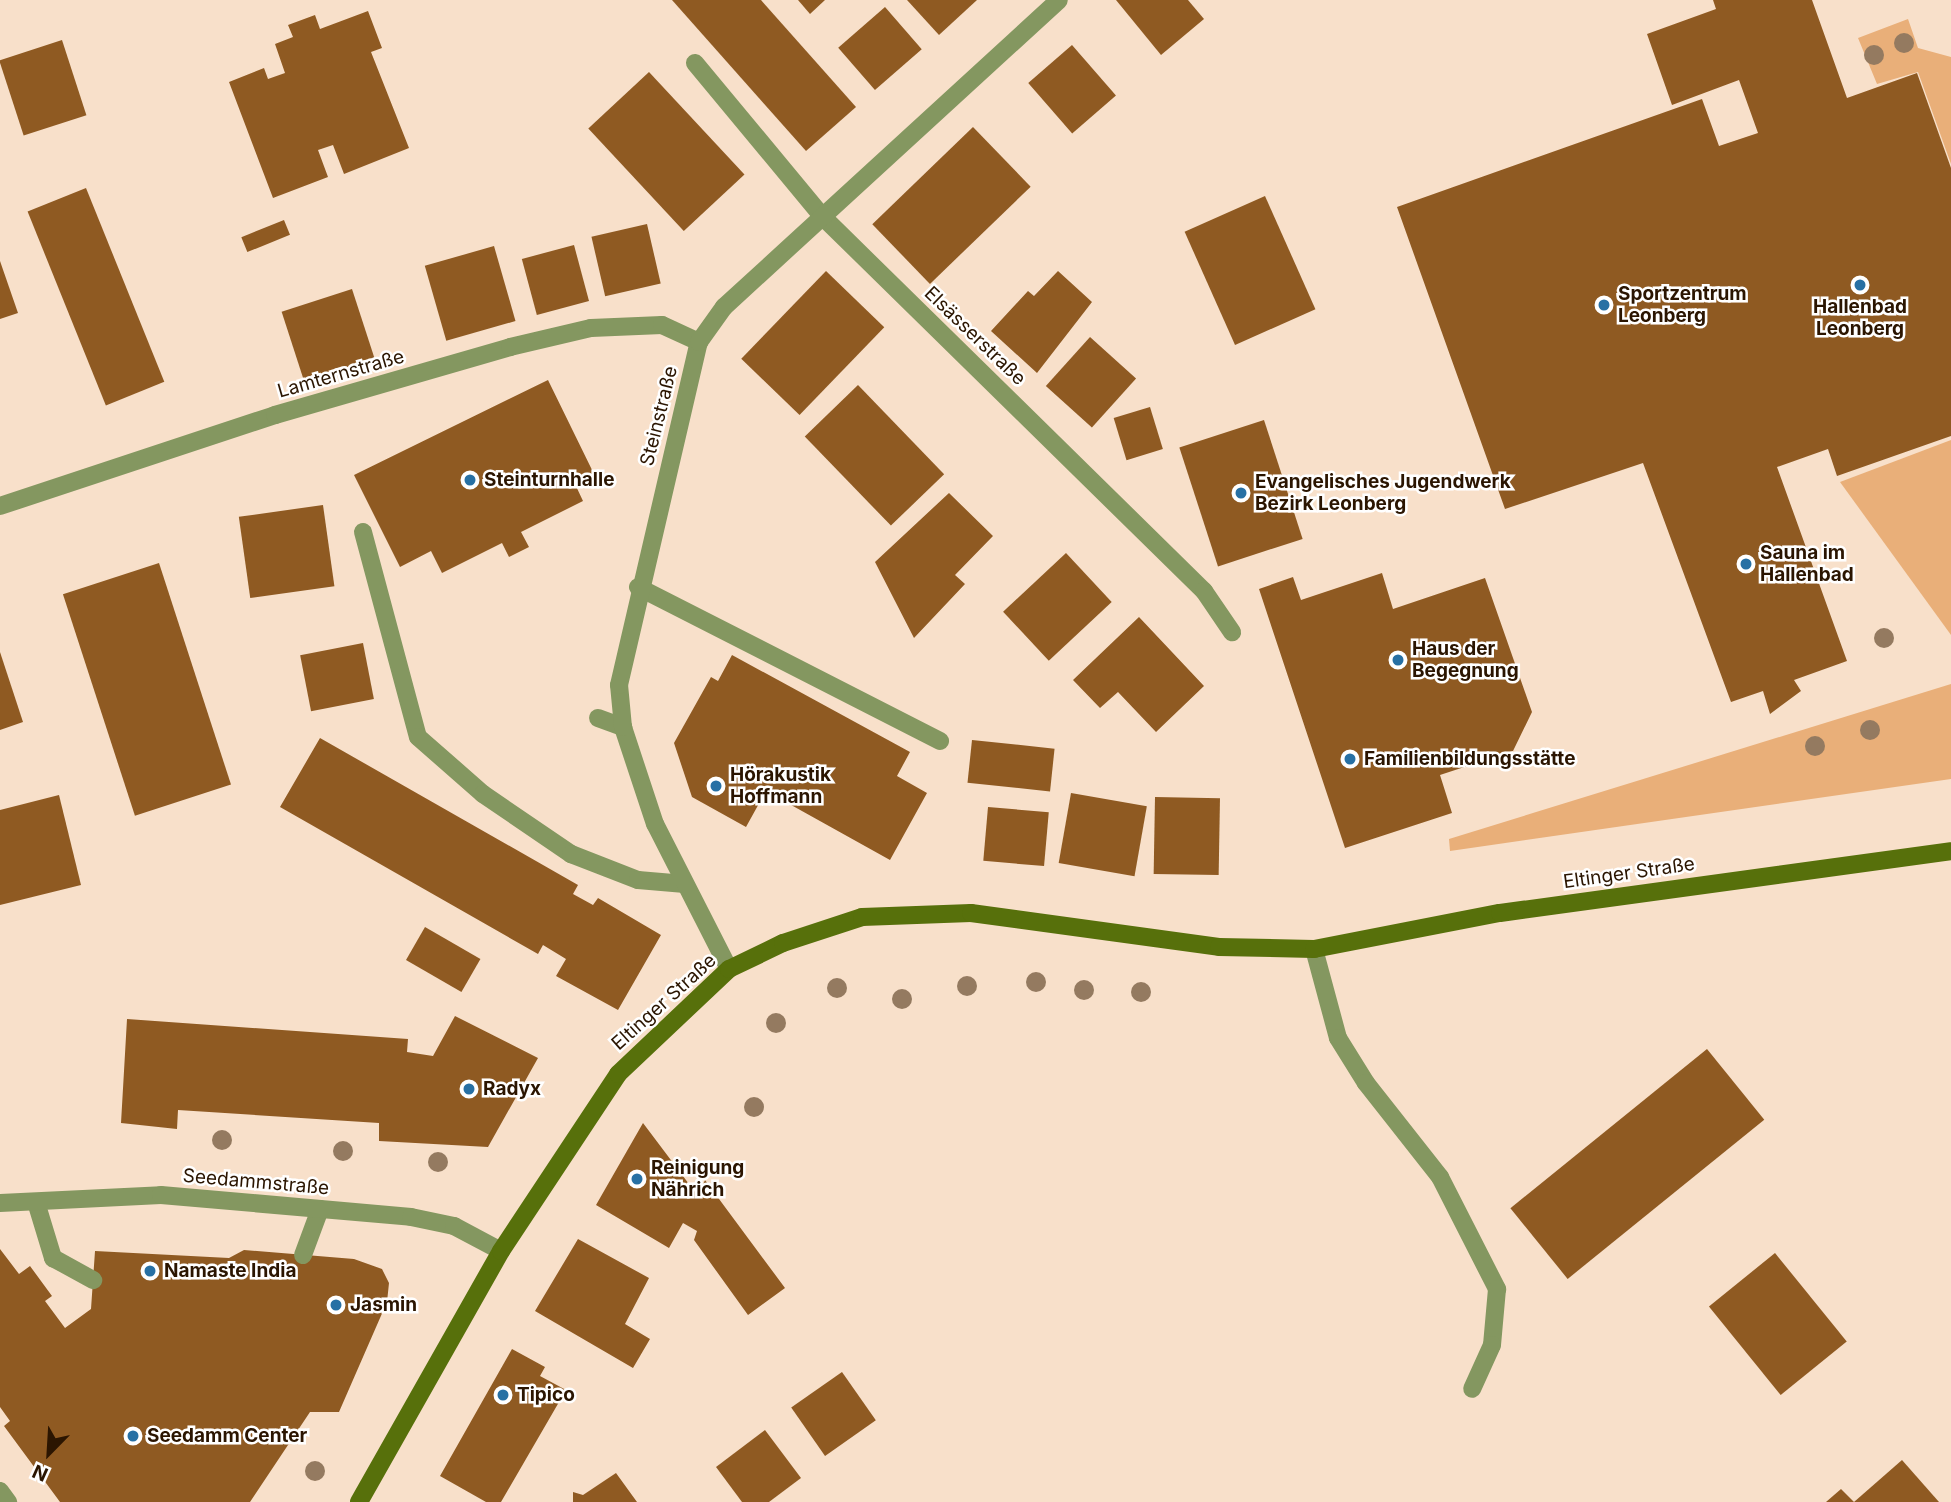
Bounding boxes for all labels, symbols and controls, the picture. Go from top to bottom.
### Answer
marker: Hallenbad Leonberg [1852,277,1868,293]
street label: Elsässerstraße [920,282,1030,390]
place label: Sportzentrum Leonberg [1618,283,1747,327]
place label: Hallenbad Leonberg [1813,296,1907,340]
marker: Sportzentrum Leonberg [1596,297,1612,313]
street label: Lamternstraße [275,345,407,403]
street label: Steinstraße [636,364,682,468]
place label: Steinturnhalle [484,469,614,491]
place label: Evangelisches Jugendwerk Bezirk Leonberg [1255,471,1511,515]
marker: Steinturnhalle [462,472,478,488]
marker: Evangelisches Jugendwerk Bezirk Leonberg [1233,485,1249,501]
place label: Sauna im Hallenbad [1760,542,1854,586]
marker: Sauna im Hallenbad [1738,556,1754,572]
place label: Haus der Begegnung [1412,638,1519,682]
marker: Haus der Begegnung [1390,652,1406,668]
place label: Familienbildungsstätte [1364,748,1575,770]
marker: Familienbildungsstätte [1342,751,1358,767]
place label: Hörakustik Hoffmann [730,764,831,808]
marker: Hörakustik Hoffmann [708,778,724,794]
street label: Eltinger Straße [1562,852,1696,894]
street label: Eltinger Straße [607,949,721,1055]
place label: Radyx [483,1078,541,1100]
marker: Radyx [461,1081,477,1097]
place label: Reinigung Nährich [651,1157,744,1201]
street label: Seedammstraße [182,1164,330,1200]
marker: Reinigung Nährich [629,1171,645,1187]
place label: Namaste India [164,1260,296,1282]
marker: Namaste India [142,1263,158,1279]
place label: Jasmin [350,1294,417,1316]
marker: Jasmin [328,1297,344,1313]
place label: Tipico [517,1384,575,1406]
marker: Tipico [495,1387,511,1403]
north arrow [14,1418,84,1488]
place label: Seedamm Center [147,1425,307,1447]
marker: Seedamm Center [125,1428,141,1444]
text: N [29,1459,52,1486]

